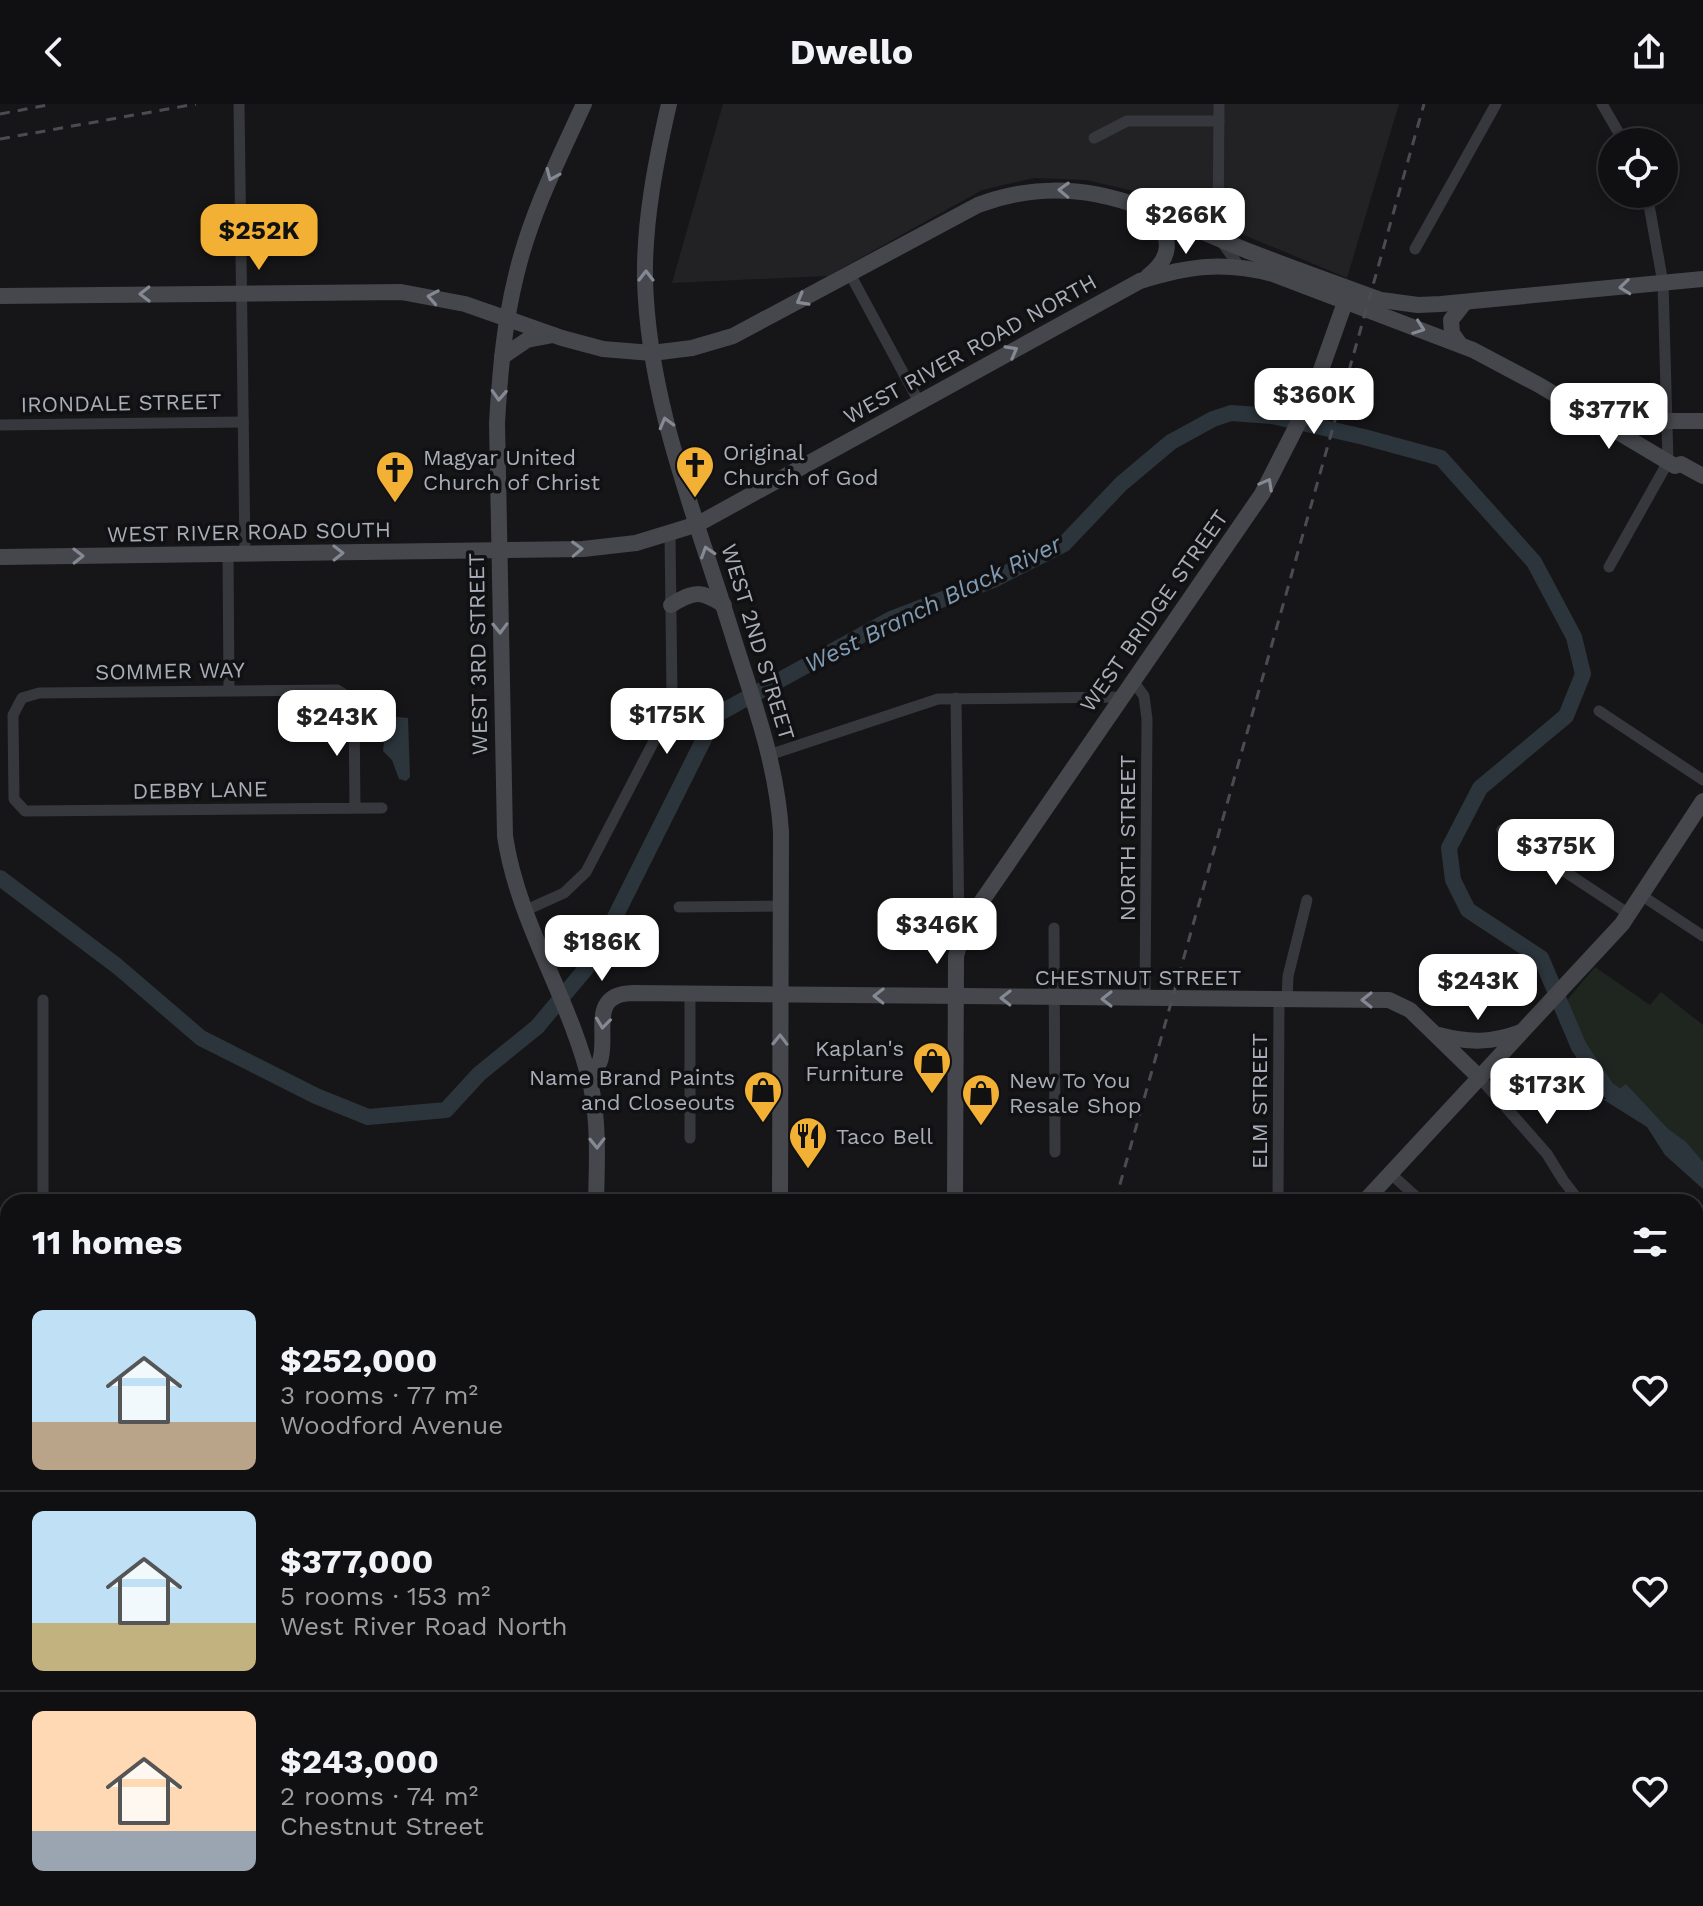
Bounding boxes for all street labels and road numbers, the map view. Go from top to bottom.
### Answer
street label: WEST RIVER ROAD NORTH [839,269,1101,429]
street label: IRONDALE STREET [20,389,222,417]
street label: WEST BRIDGE STREET [1075,505,1233,717]
street label: WEST RIVER ROAD SOUTH [107,517,391,547]
street label: WEST 2ND STREET [716,541,800,743]
street label: WEST 3RD STREET [464,553,492,755]
street label: SOMMER WAY [95,657,245,685]
street label: NORTH STREET [1115,755,1140,921]
street label: DEBBY LANE [132,776,268,804]
street label: CHESTNUT STREET [1035,965,1241,990]
street label: ELM STREET [1247,1033,1272,1169]

